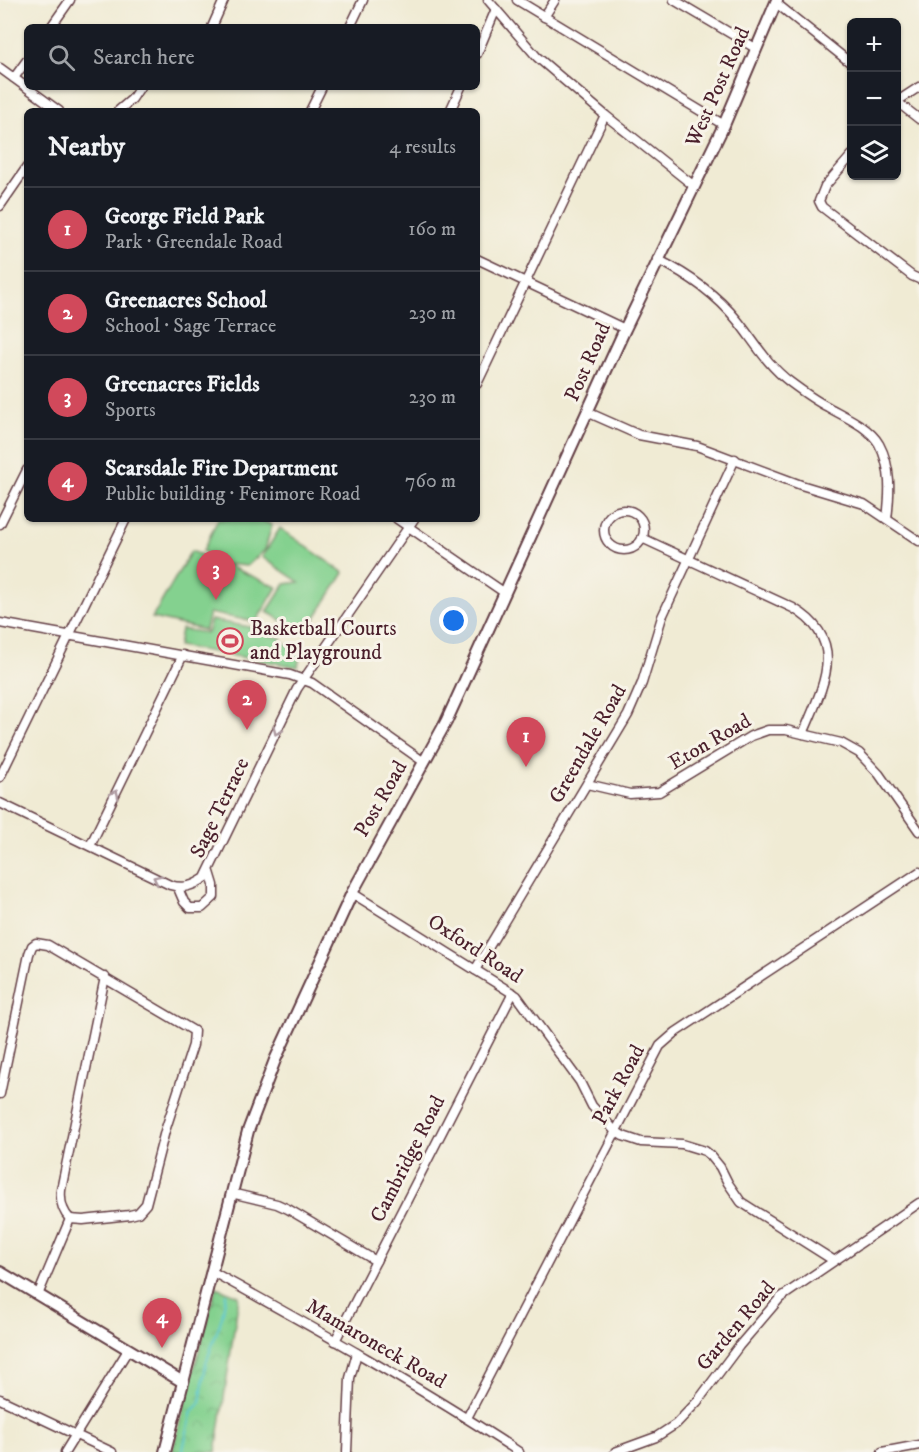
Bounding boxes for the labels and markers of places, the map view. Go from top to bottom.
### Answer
pin: 3 [196,550,236,600]
place label: Basketball Courts and Playground [250,616,397,666]
sports icon: Basketball Courts and Playground [215,626,245,656]
pin: 2 [228,680,266,730]
pin: 1 [506,718,546,767]
pin: 4 [142,1298,182,1348]

